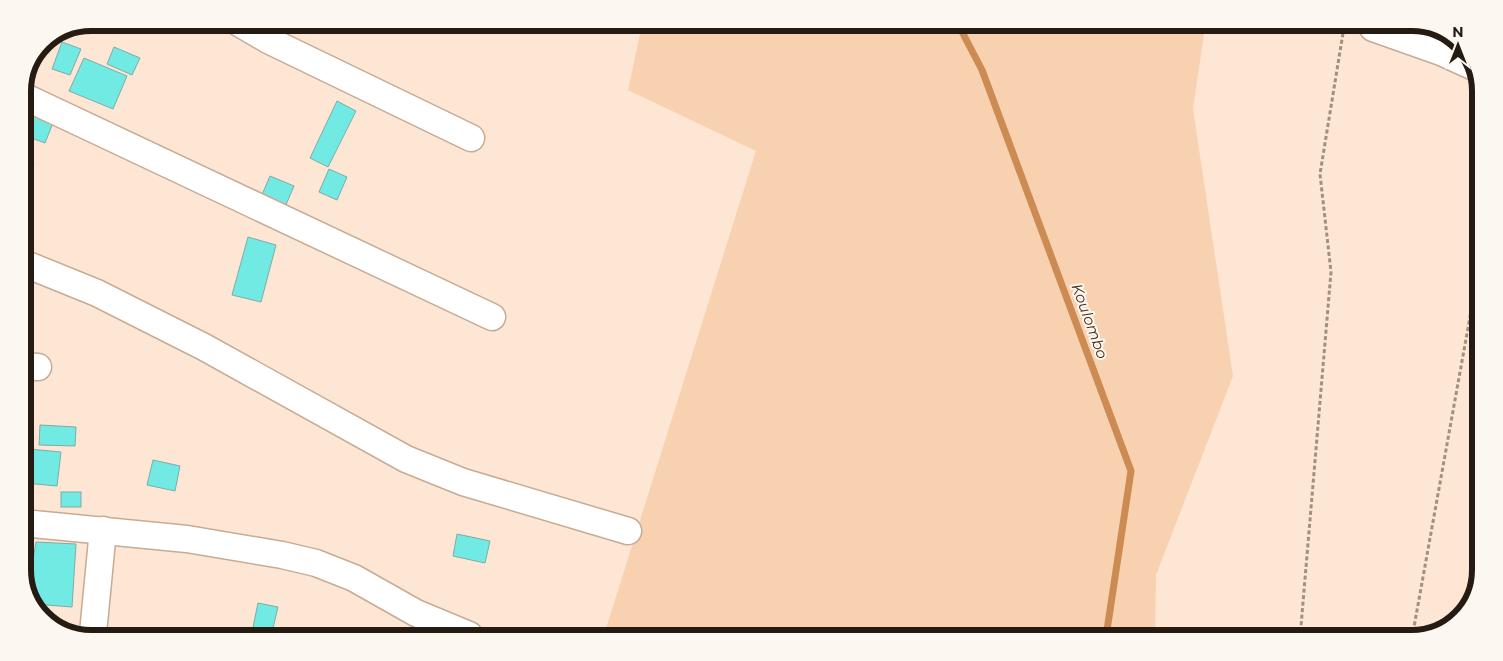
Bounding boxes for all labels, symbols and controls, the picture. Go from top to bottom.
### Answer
north arrow [1433,20,1483,70]
text: N [1452,23,1464,41]
water label: Koulombo [1068,281,1112,361]

